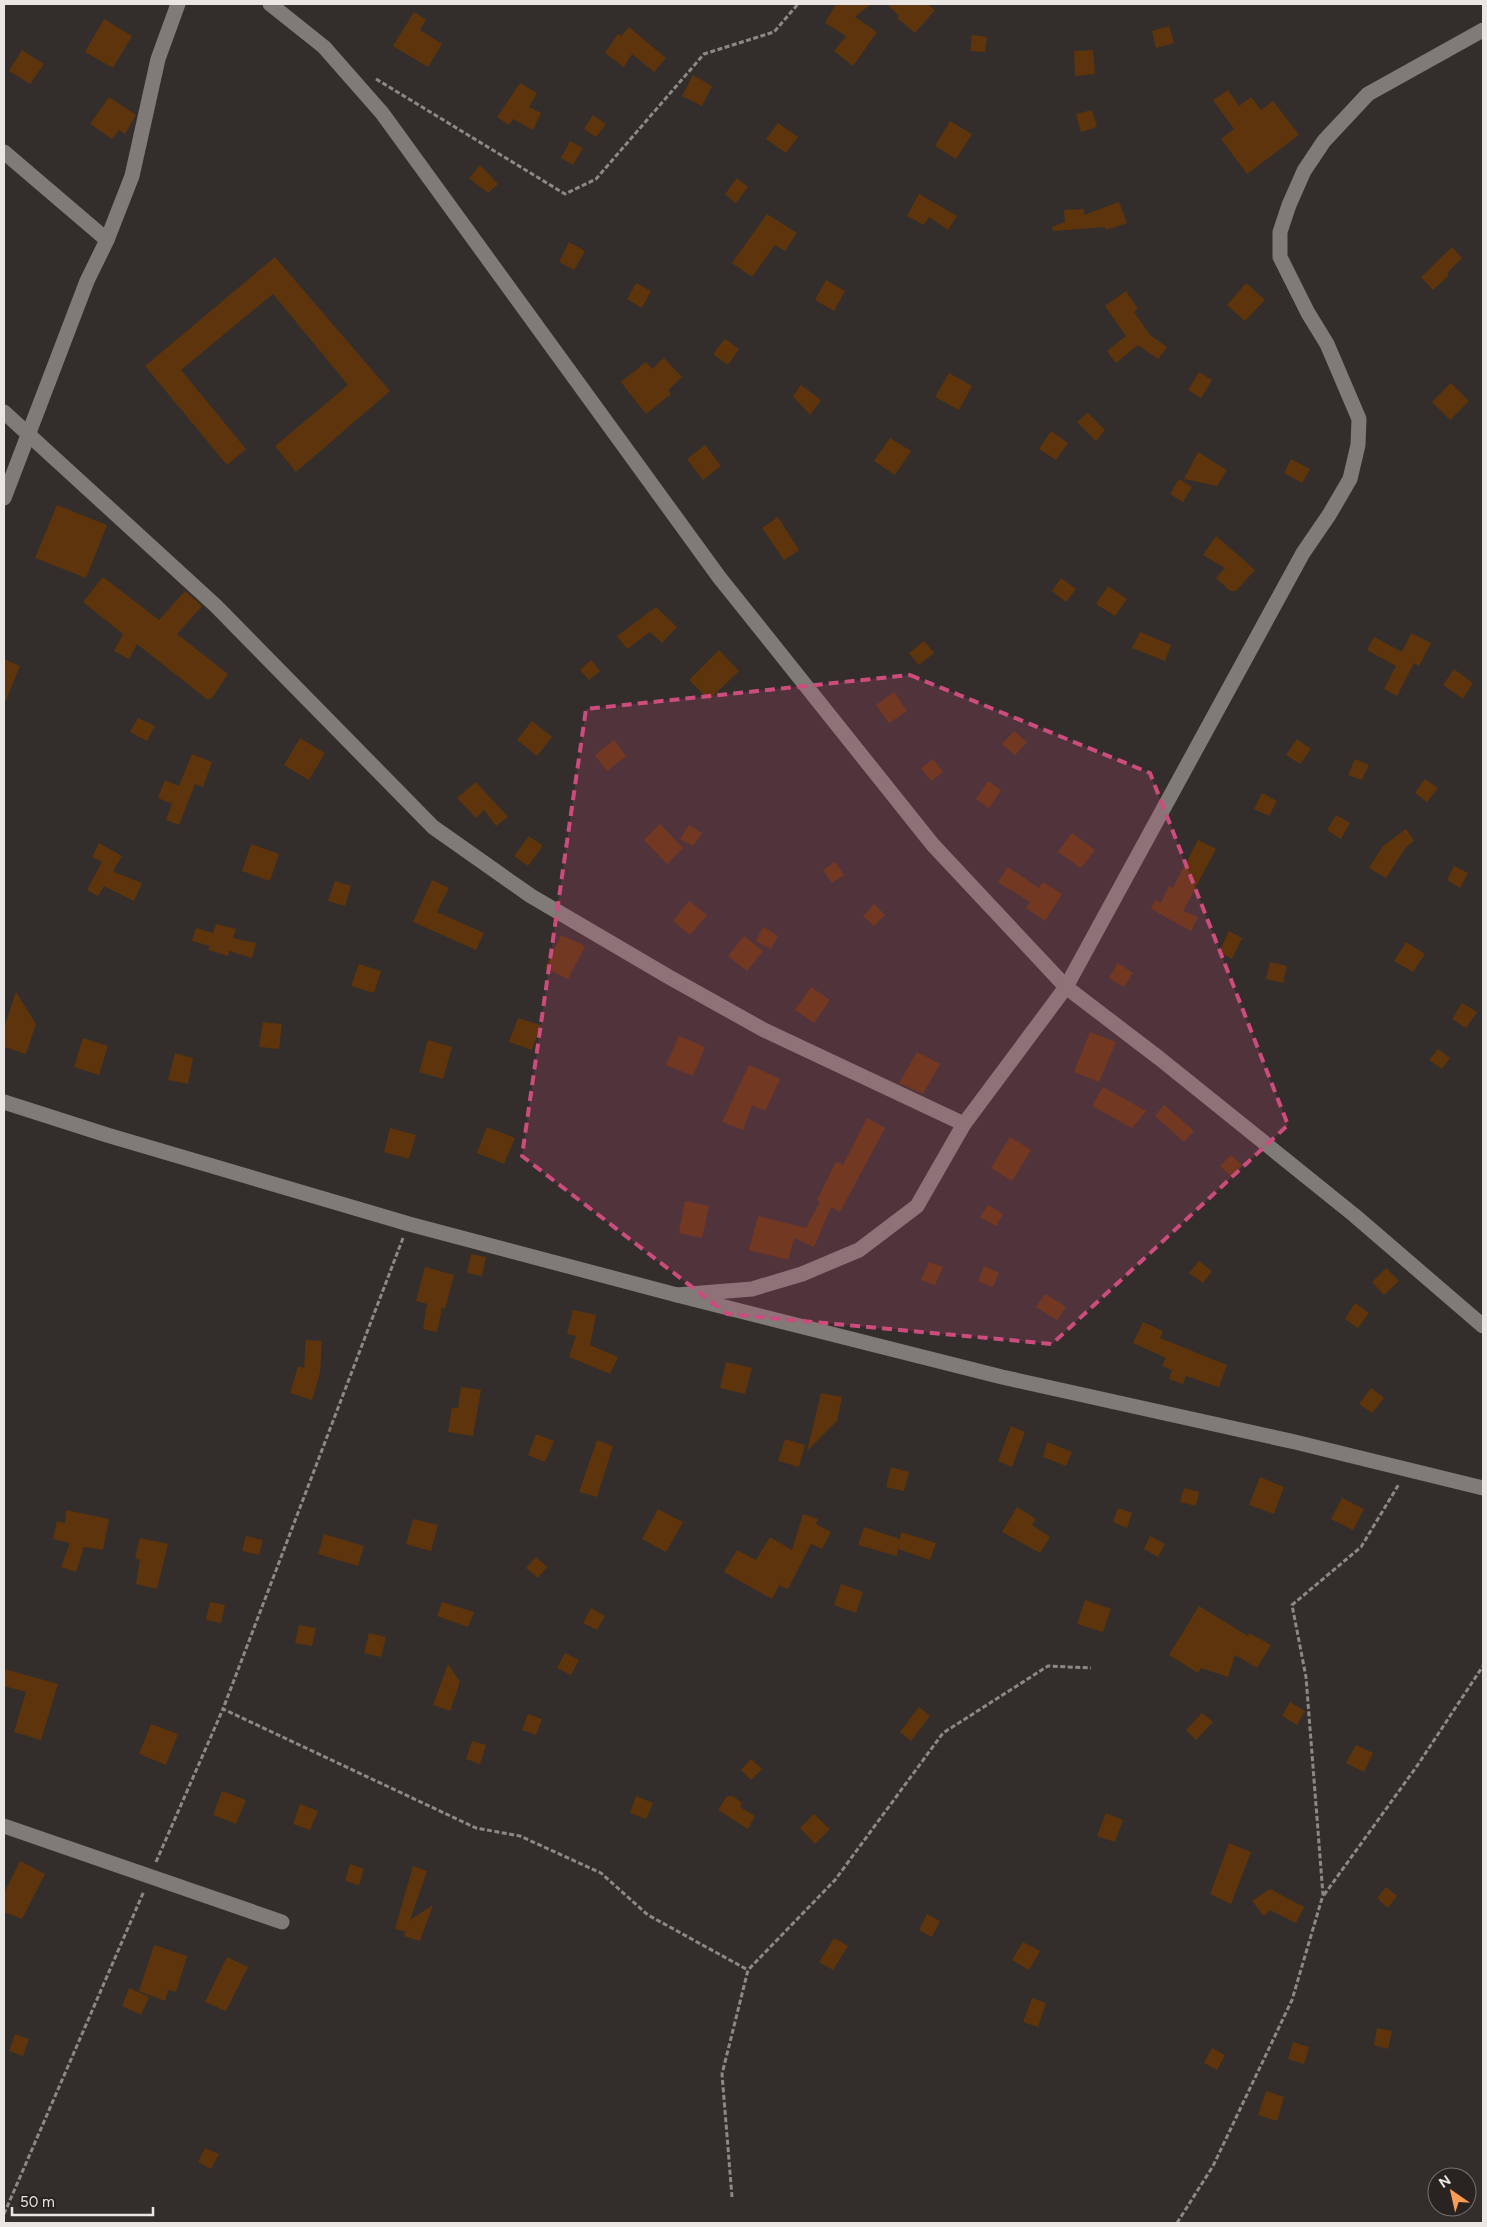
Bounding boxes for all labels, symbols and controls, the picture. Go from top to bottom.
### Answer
north arrow [1427,2167,1477,2217]
text: N [1436,2172,1454,2192]
scale bar [12,2184,154,2216]
text: 50 m [20,2193,55,2211]

